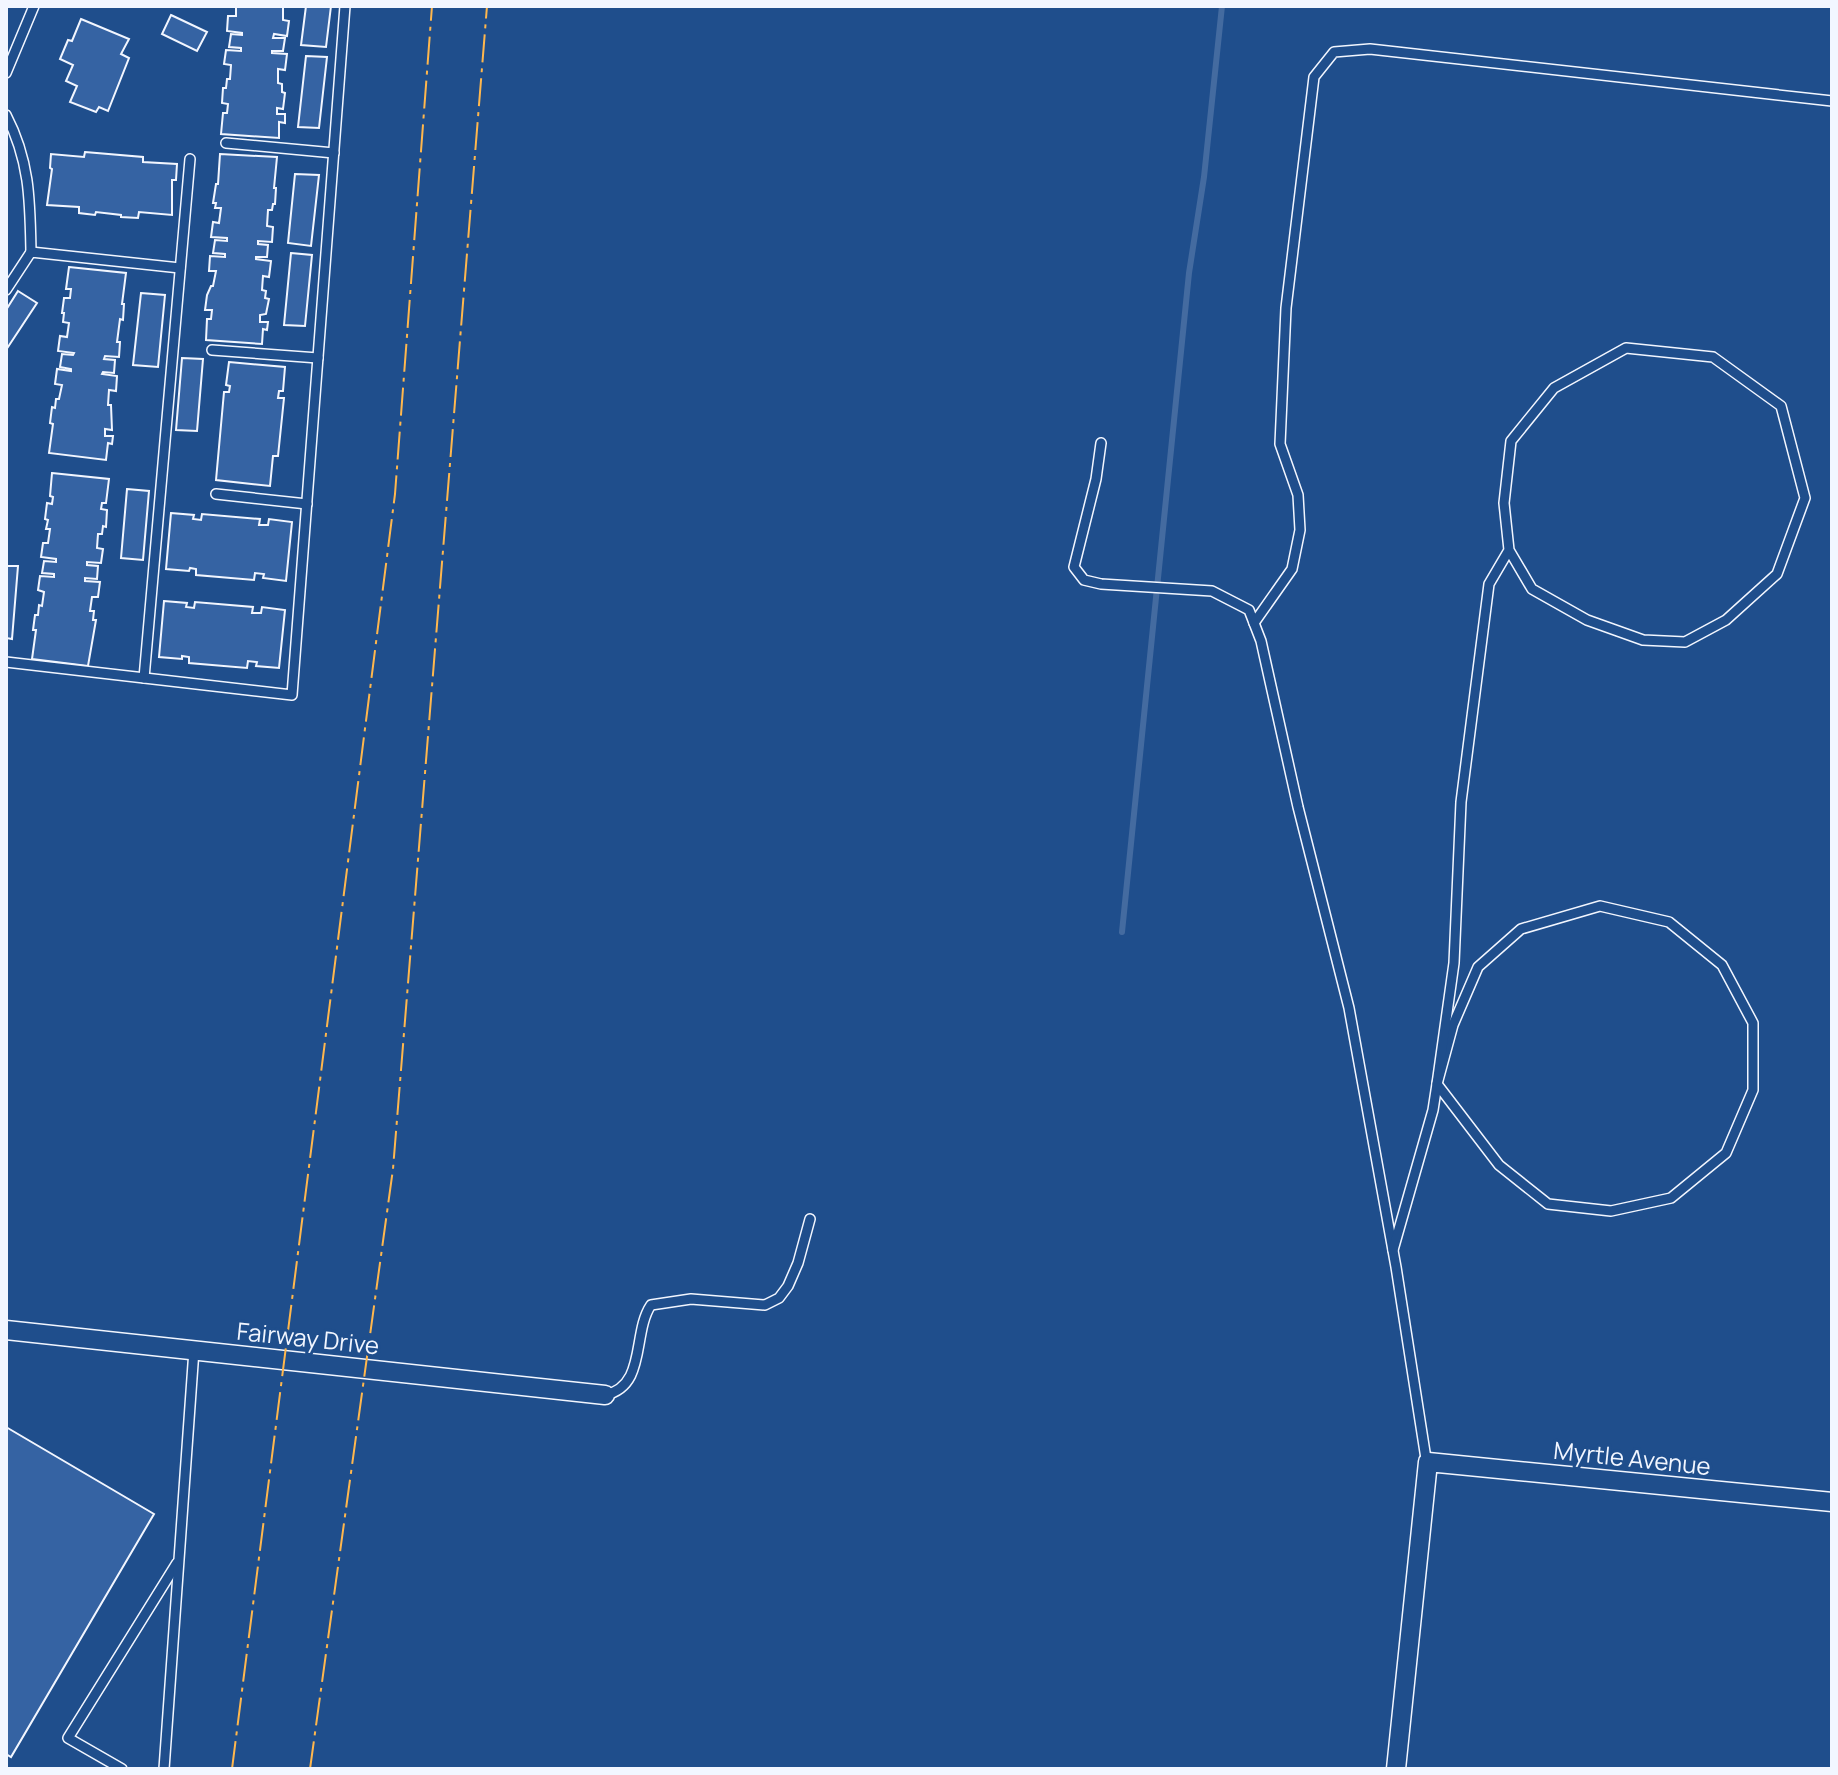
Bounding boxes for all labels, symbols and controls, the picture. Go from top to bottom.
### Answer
street label: Fairway Drive [235,1314,381,1361]
street label: Myrtle Avenue [1552,1433,1712,1482]

